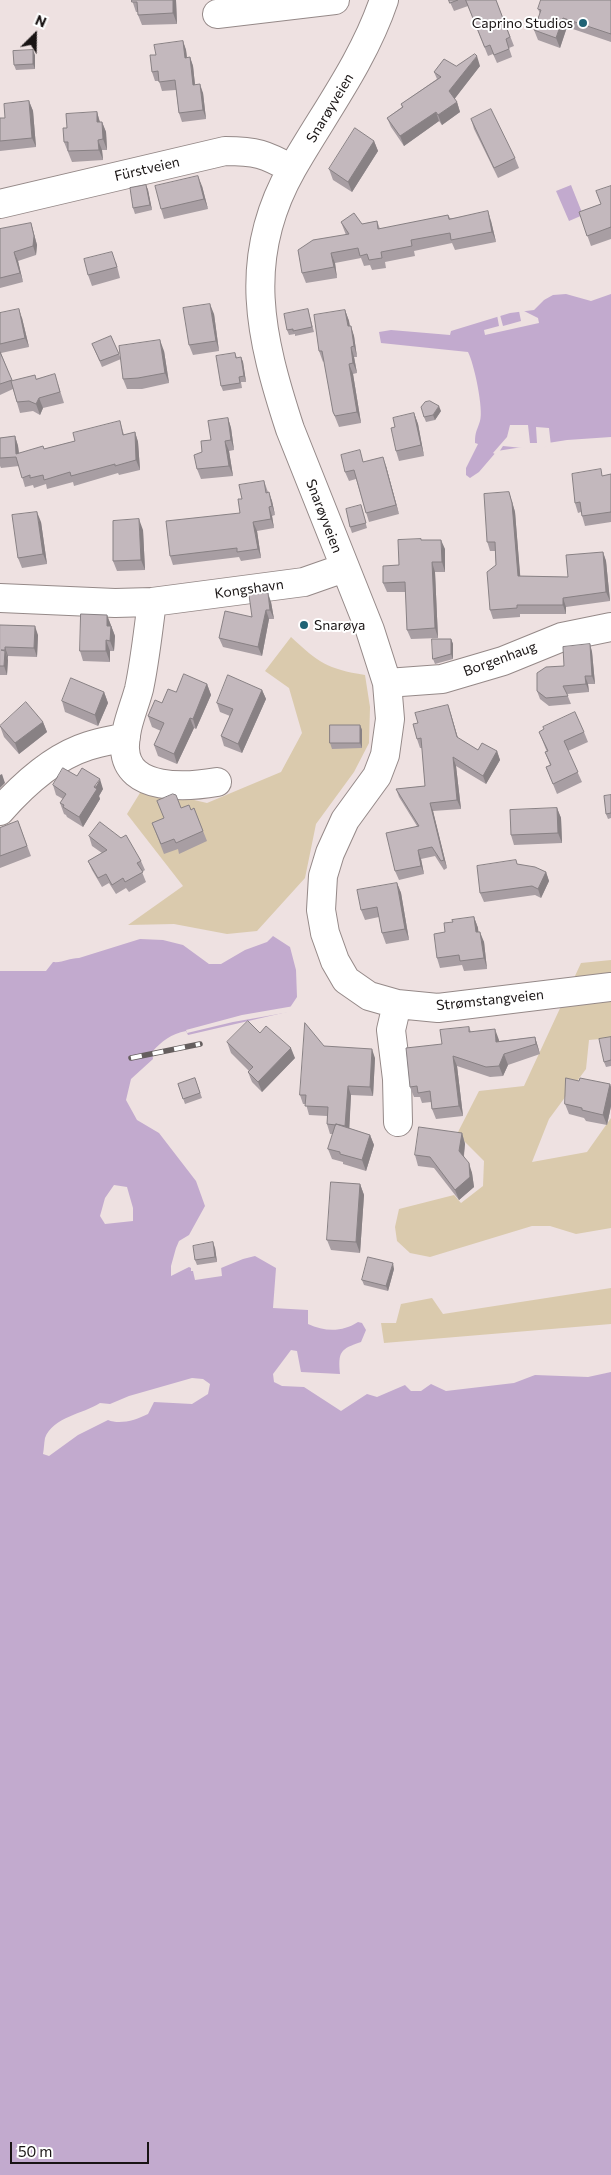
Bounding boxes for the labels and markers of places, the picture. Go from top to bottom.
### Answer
place label: Caprino Studios [472,15,573,31]
marker: Caprino Studios [577,17,589,29]
place label: Snarøya [314,617,365,633]
marker: Snarøya [298,619,310,631]

